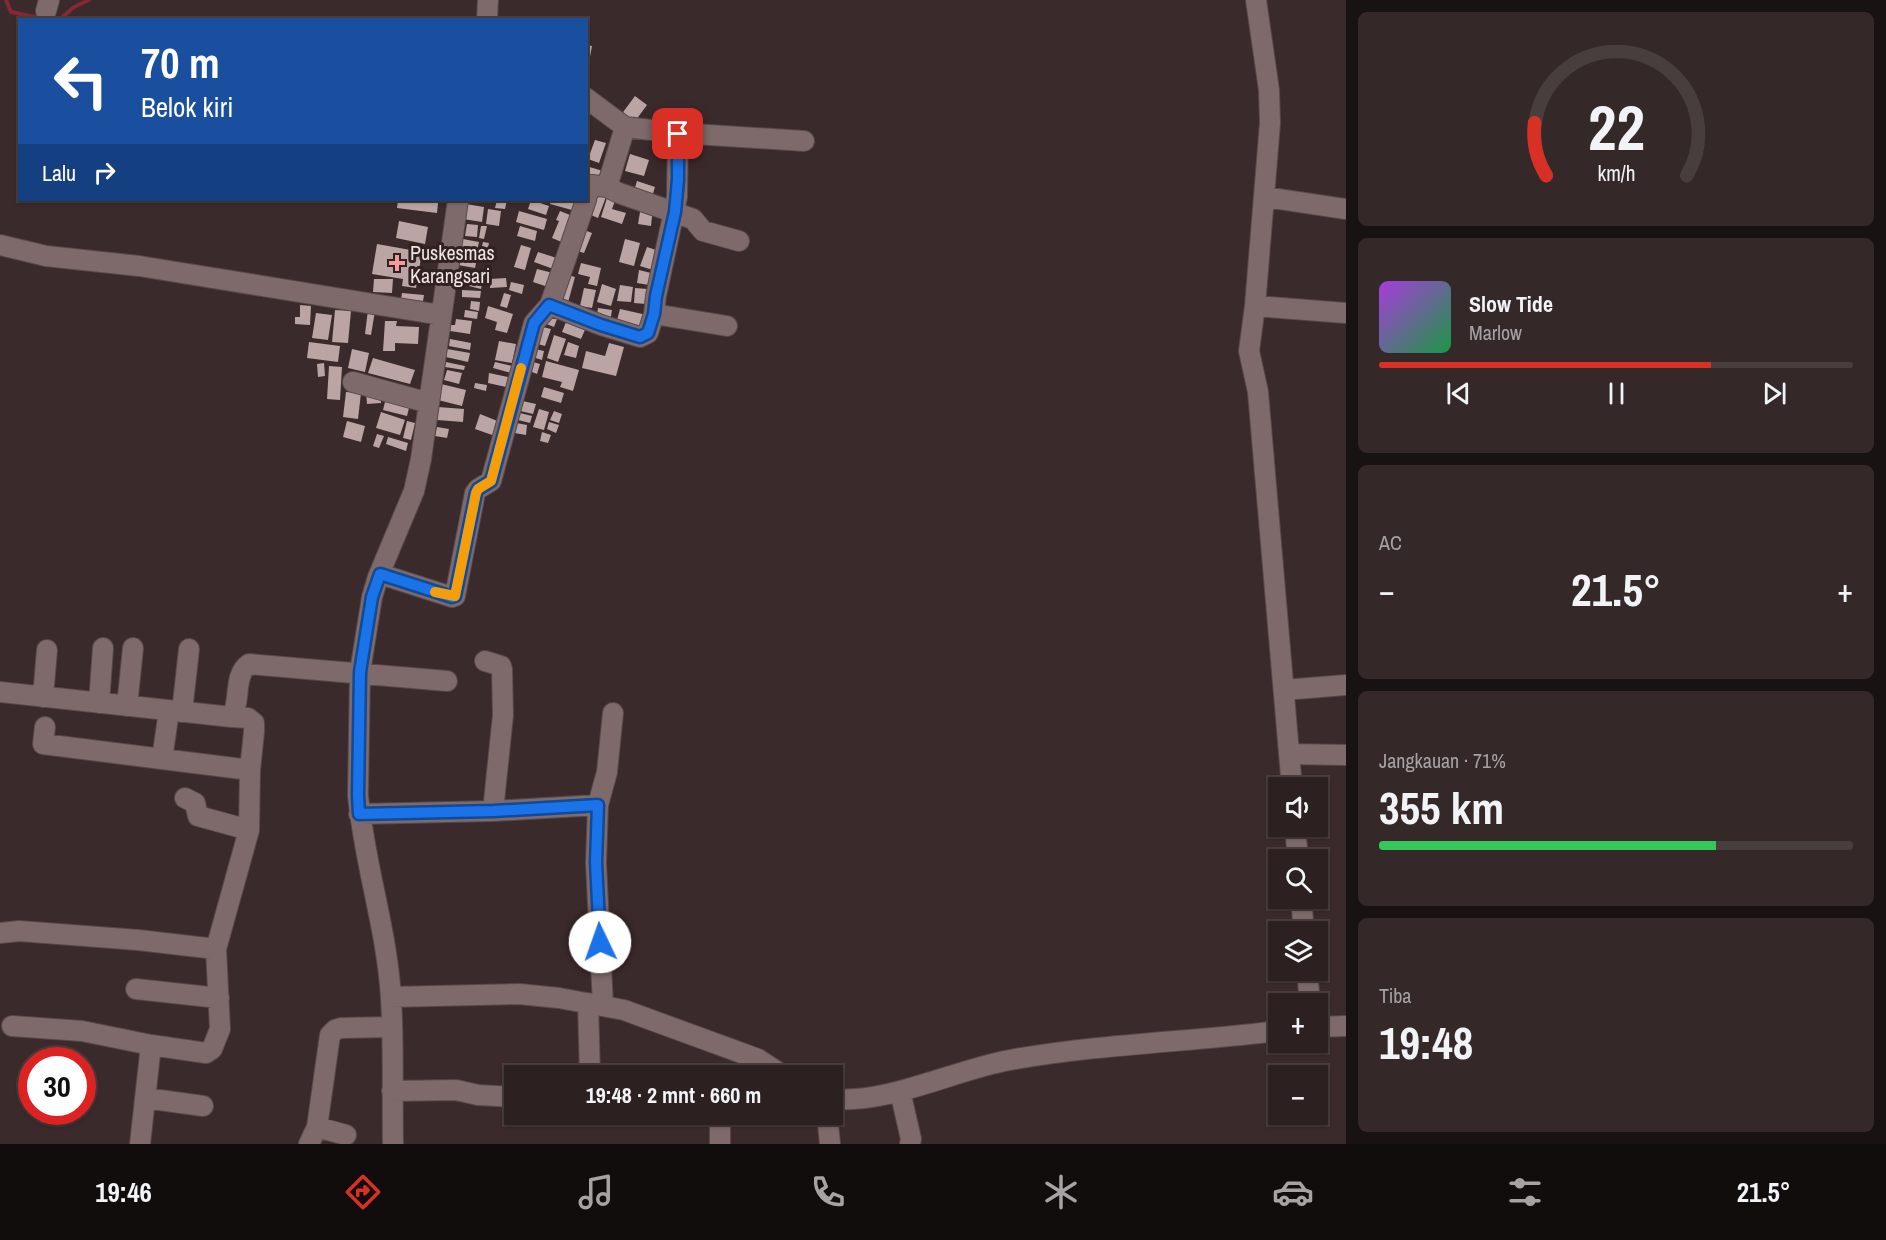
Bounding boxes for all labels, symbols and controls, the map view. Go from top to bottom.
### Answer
text: 70 m [141,35,220,91]
icon: left [42,42,120,120]
text: 22 [1588,85,1644,169]
text: Belok kiri [141,89,233,125]
pin [652,108,703,159]
icon: arrive [661,117,694,150]
icon: right [88,156,121,189]
text: Lalu [42,158,76,188]
text: km/h [1597,160,1635,189]
place label: Puskesmas Karangsari [410,239,495,289]
marker: Puskesmas Karangsari [388,254,406,272]
text: Slow Tide [1469,289,1553,319]
text: Marlow [1469,319,1522,346]
icon: previous [1442,377,1475,410]
icon: pause [1600,377,1633,410]
icon: next [1758,377,1791,410]
text: AC [1379,529,1402,556]
text: 21.5° [1571,559,1661,620]
text: − [1379,568,1395,612]
text: + [1837,568,1853,612]
text: Jangkauan · 71% [1379,747,1506,774]
map controls [1268,777,1328,1125]
button: sound [1268,777,1328,837]
text: 355 km [1379,777,1504,838]
button: search [1268,849,1328,909]
position arrow [568,910,632,974]
button: layers [1268,921,1328,981]
text: Tiba [1379,982,1411,1009]
button: + [1268,993,1328,1053]
text: 19:48 [1379,1012,1473,1073]
speed limit sign: 30 [18,1047,96,1125]
button: − [1268,1065,1328,1125]
text: 19:48 · 2 mnt · 660 m [586,1080,761,1110]
icon: directions [342,1171,384,1213]
icon: music [575,1171,617,1213]
icon: phone [807,1171,849,1213]
icon: climate [1040,1171,1082,1213]
icon: car [1272,1171,1314,1213]
icon: filters [1504,1171,1546,1213]
text: 19:46 [95,1174,152,1210]
text: 21.5° [1737,1174,1791,1210]

